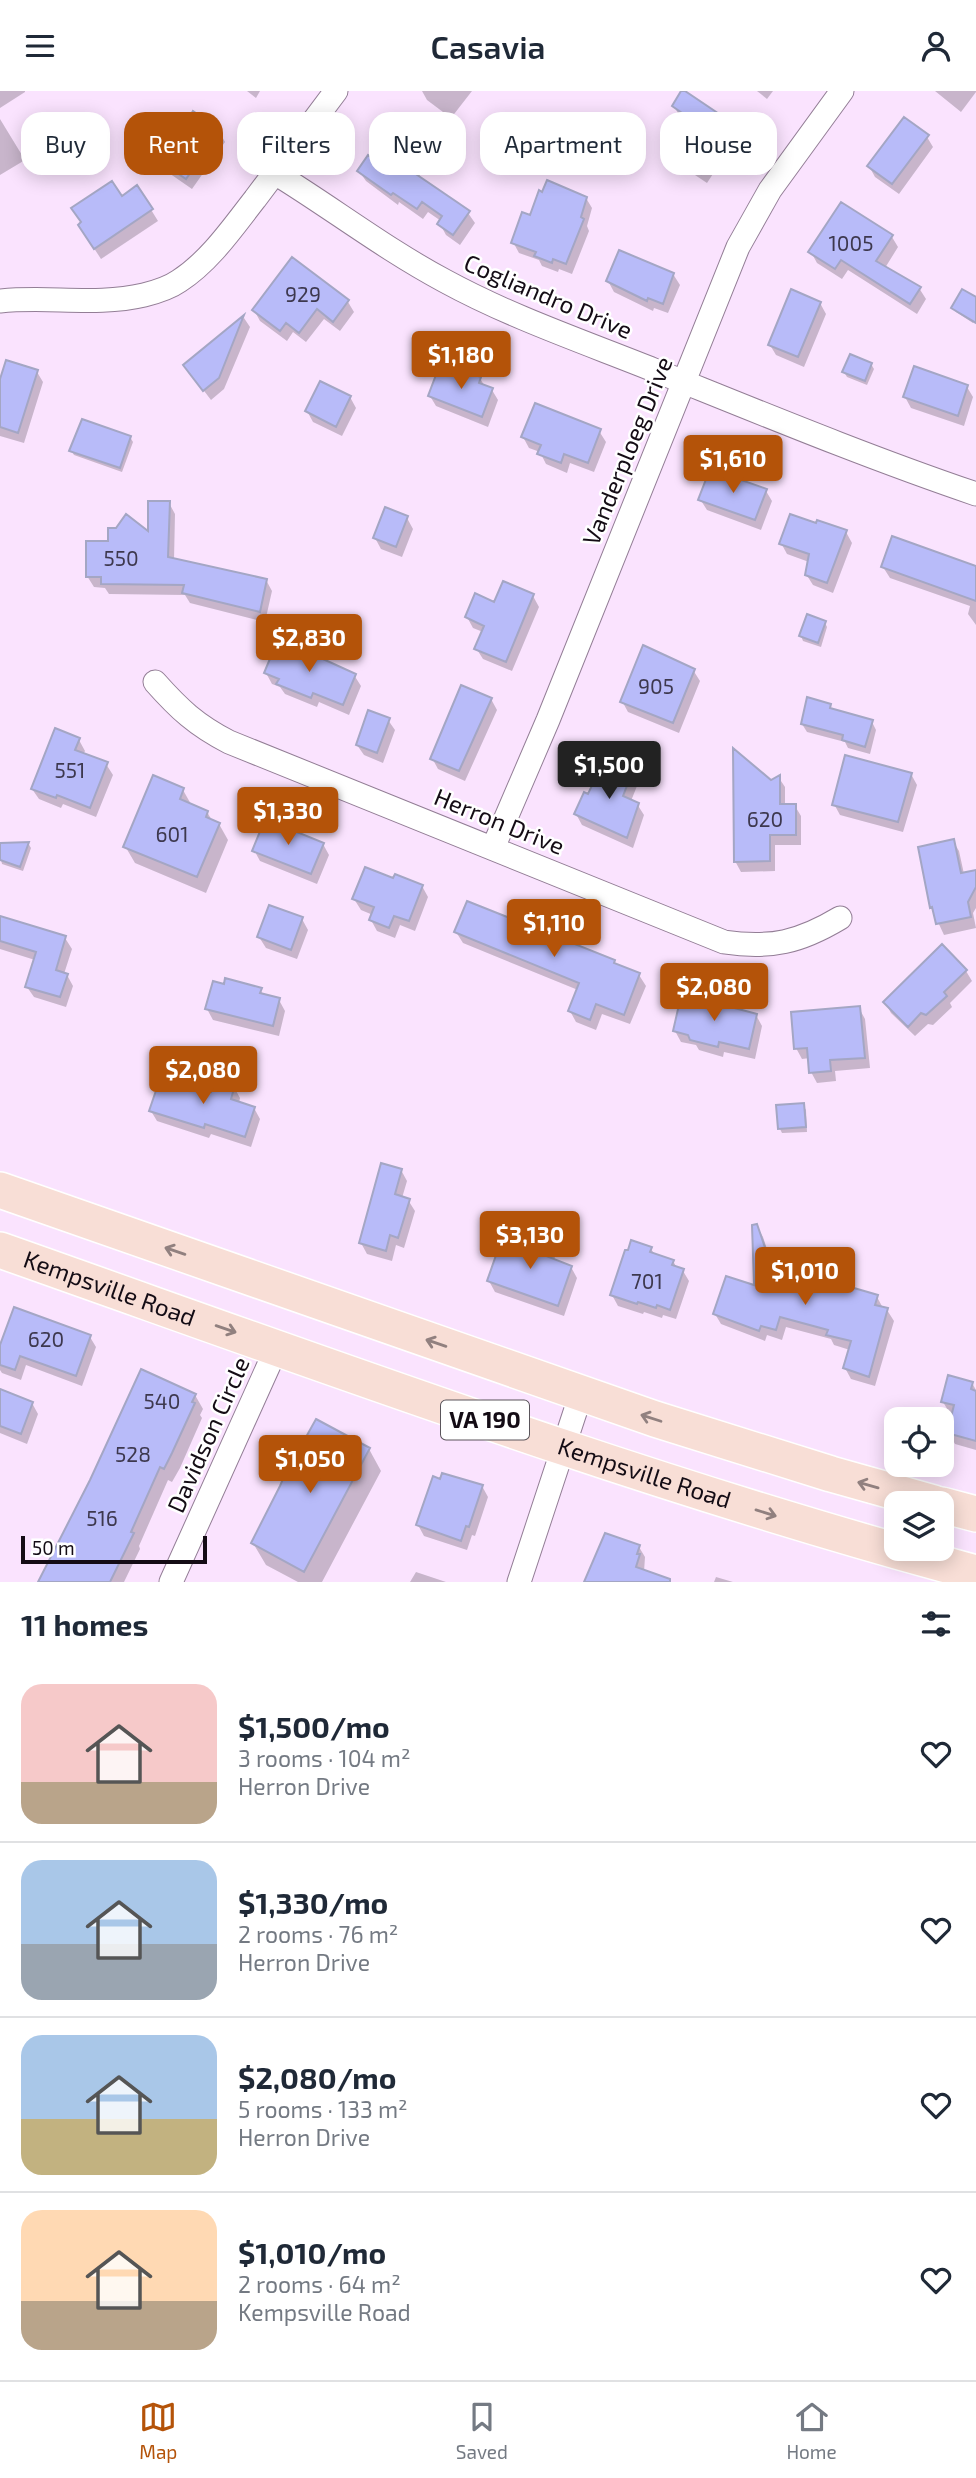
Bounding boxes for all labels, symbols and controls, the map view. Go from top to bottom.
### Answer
icon: menu [21,27,59,65]
text: Casavia [430,27,546,65]
icon: person [917,27,955,65]
chip: Buy [21,112,110,175]
chip: Rent [124,112,223,175]
chip: Filters [237,112,355,175]
chip: New [369,112,466,175]
chip: Apartment [480,112,646,175]
chip: House [660,112,777,175]
house number: 1005 [829,230,873,255]
street label: Cogliandro Drive [460,247,637,344]
house number: 929 [285,281,321,306]
pin: $1,180 [404,331,518,391]
text: $1,180 [428,340,494,368]
street label: Vanderploeg Drive [576,352,678,549]
pin: $1,610 [676,435,790,495]
text: $1,610 [700,444,766,472]
house number: 550 [103,545,139,570]
pin: $2,830 [252,615,366,674]
text: $2,830 [272,623,346,651]
house number: 905 [638,673,674,698]
pin: $1,500 [552,741,666,801]
text: $1,500 [574,750,644,778]
house number: 551 [55,757,85,782]
street label: Herron Drive [430,781,569,860]
pin: $1,330 [231,787,345,847]
text: $1,330 [253,796,323,824]
house number: 620 [747,806,783,831]
house number: 601 [155,821,189,846]
pin: $1,110 [497,899,611,959]
text: $1,110 [523,908,585,936]
pin: $2,080 [657,963,771,1023]
text: $2,080 [676,972,752,1000]
pin: $2,080 [146,1047,260,1106]
text: $2,080 [165,1055,241,1083]
pin: $3,130 [473,1211,587,1271]
text: $3,130 [496,1220,564,1248]
street label: Kempsville Road [20,1244,200,1331]
one-way arrow [165,1244,187,1256]
pin: $1,010 [748,1247,862,1307]
text: $1,010 [771,1256,839,1284]
house number: 701 [631,1268,663,1293]
one-way arrow [215,1324,237,1336]
house number: 620 [28,1326,64,1351]
one-way arrow [426,1336,448,1348]
street label: Davidson Circle [160,1352,255,1517]
house number: 540 [144,1388,180,1413]
road number: VA 190 [441,1401,529,1439]
map controls [884,1407,954,1561]
button: locate [884,1407,954,1477]
one-way arrow [640,1411,662,1424]
street label: Kempsville Road [554,1431,735,1514]
pin: $1,050 [253,1435,367,1495]
house number: 528 [115,1441,151,1466]
text: $1,050 [275,1444,345,1472]
one-way arrow [858,1477,880,1490]
button: layers [884,1491,954,1561]
house number: 516 [86,1505,118,1530]
one-way arrow [755,1507,777,1520]
scale bar [21,1533,206,1565]
text: 50 m [32,1536,75,1559]
icon: filters [917,1605,955,1643]
text: 11 homes [21,1606,148,1642]
text: $1,500/mo [238,1708,390,1744]
icon: home [77,1712,161,1796]
icon: heart [917,1735,955,1773]
text: 3 rooms · 104 m² [238,1744,410,1772]
text: Herron Drive [238,1772,370,1800]
text: $1,330/mo [238,1884,388,1920]
icon: home [77,1888,161,1972]
icon: heart [917,1911,955,1949]
text: 2 rooms · 76 m² [238,1920,398,1948]
text: Herron Drive [238,1948,370,1976]
text: $2,080/mo [238,2059,396,2095]
icon: home [77,2063,161,2147]
icon: heart [917,2086,955,2124]
text: 5 rooms · 133 m² [238,2095,408,2123]
text: Herron Drive [238,2123,370,2151]
text: $1,010/mo [238,2234,386,2270]
icon: home [77,2238,161,2322]
icon: heart [917,2261,955,2299]
text: 2 rooms · 64 m² [238,2270,401,2298]
text: Kempsville Road [238,2298,411,2326]
tab: Map [139,2398,177,2463]
tab: Saved [456,2398,508,2463]
tab: Home [786,2398,837,2463]

